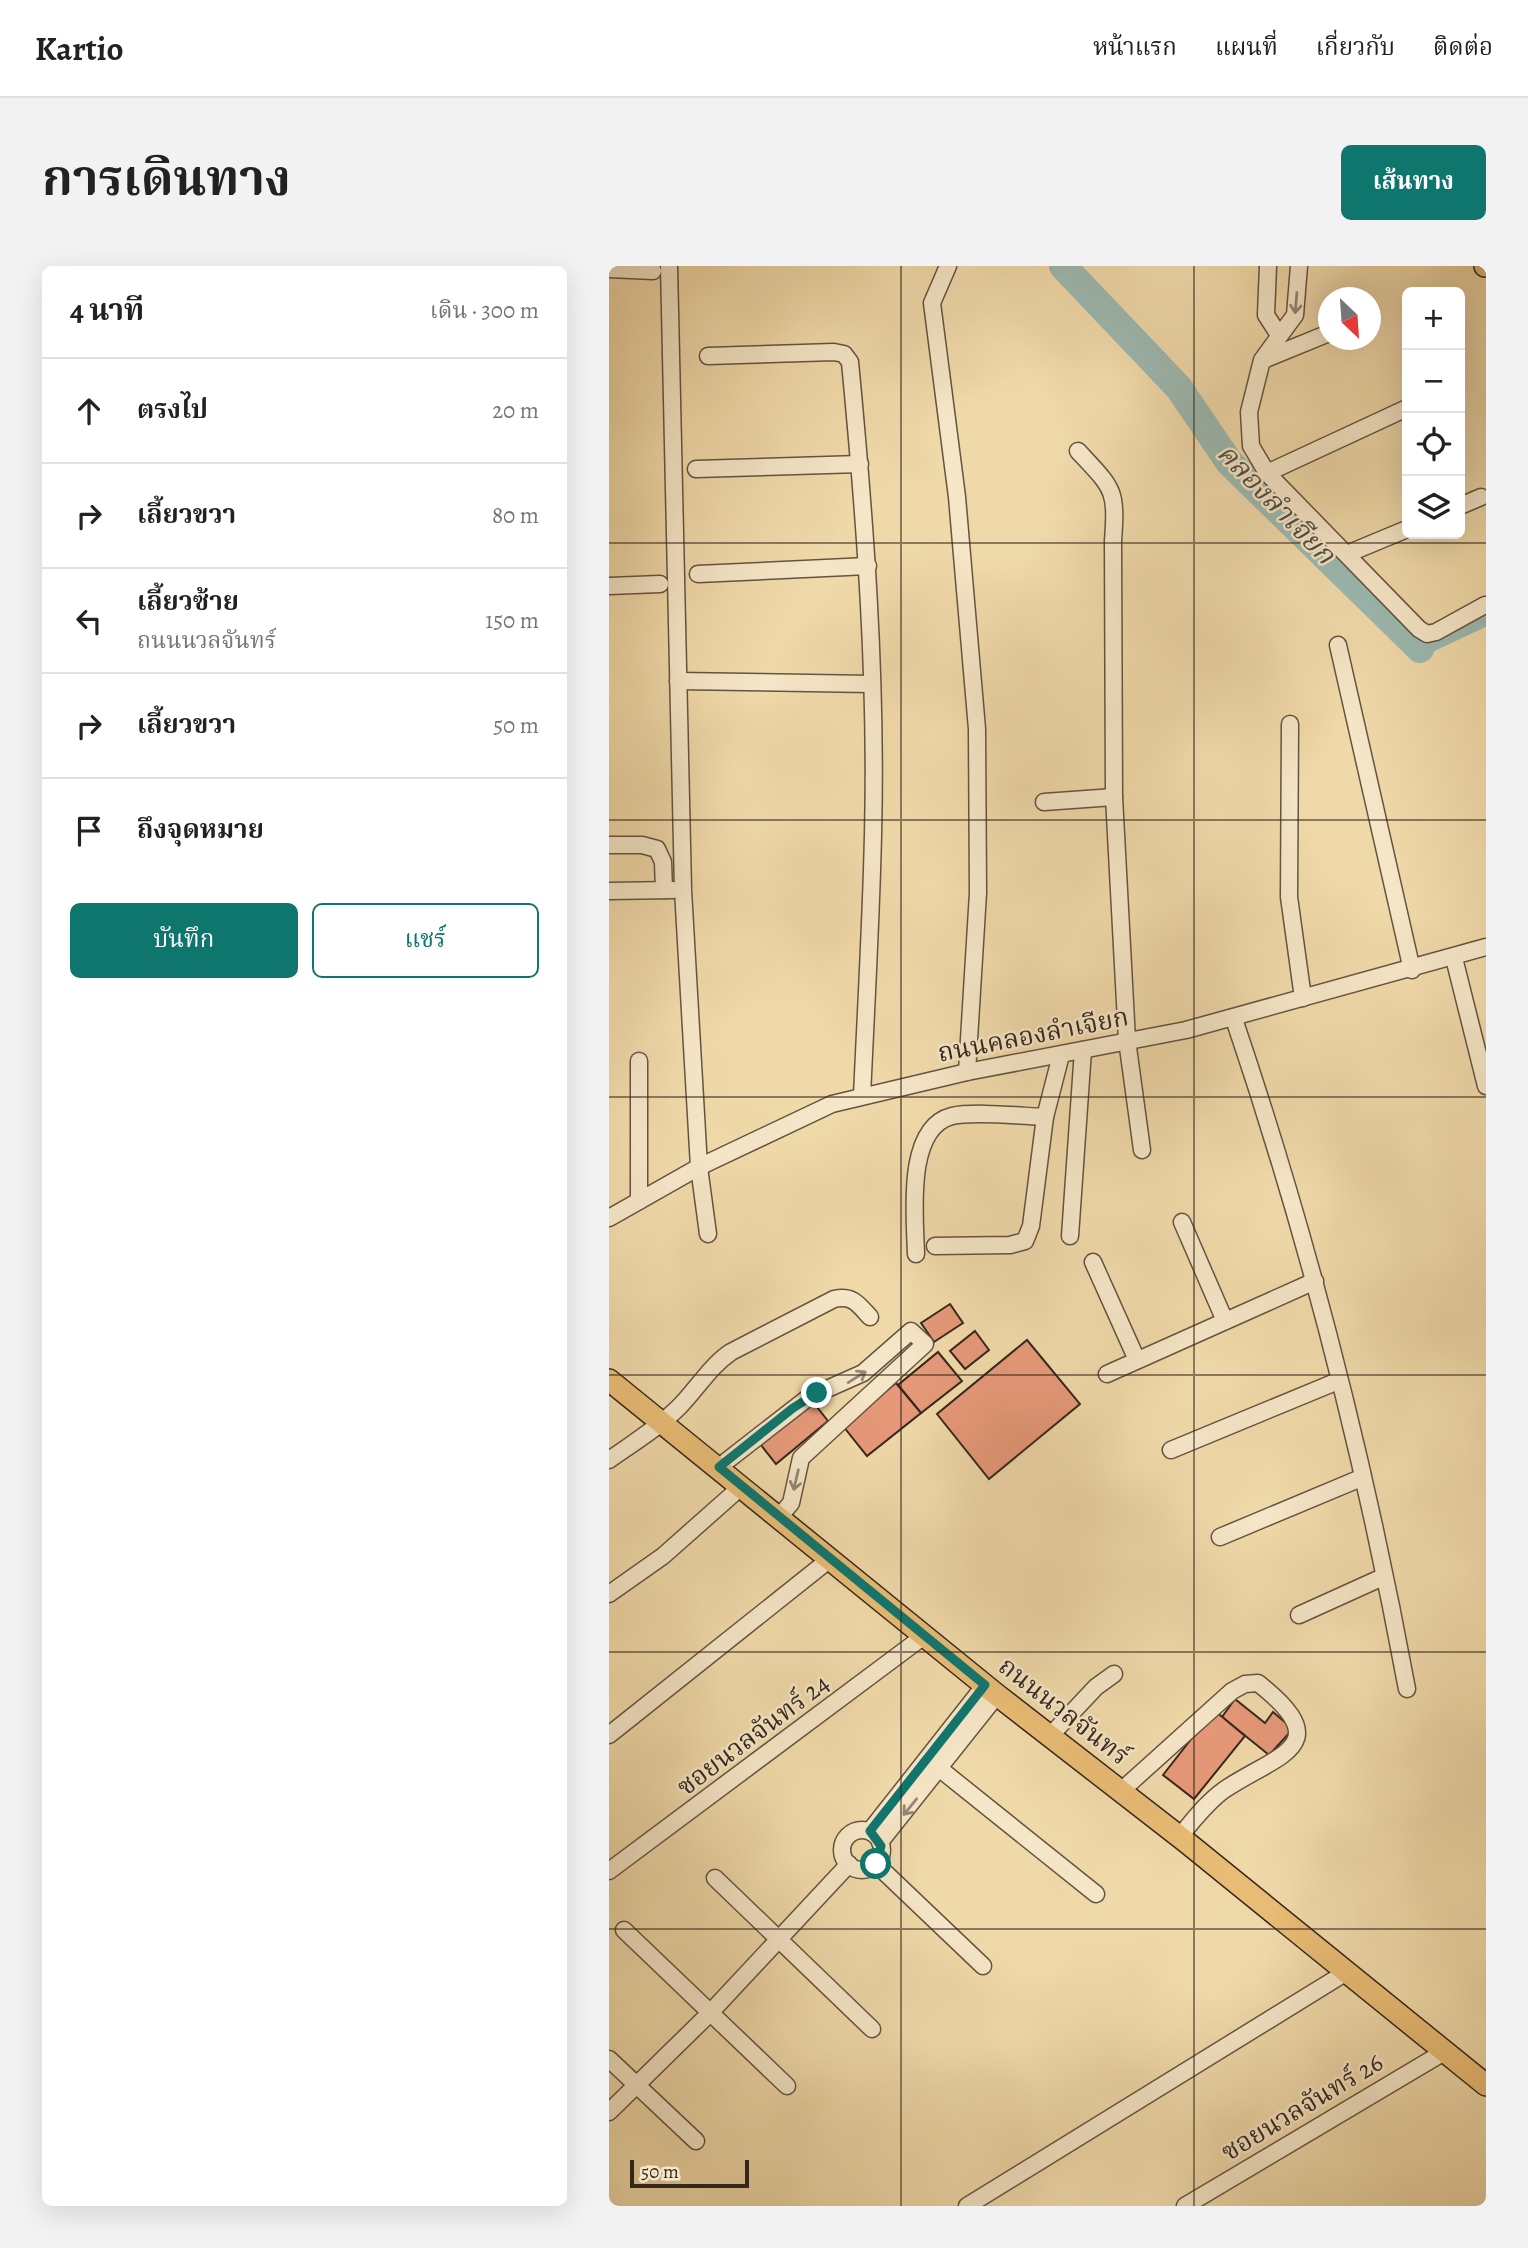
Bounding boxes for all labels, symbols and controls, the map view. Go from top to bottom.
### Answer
text: Kartio [35,26,123,71]
text: หน้าแรก [1093,31,1177,63]
text: แผนที่ [1215,31,1278,63]
text: เกี่ยวกับ [1316,31,1395,63]
text: ติดต่อ [1433,31,1493,63]
text: การเดินทาง [42,145,291,212]
button: เส้นทาง [1341,145,1486,220]
north arrow [1318,287,1381,350]
map controls [1402,287,1465,539]
button: + [1402,287,1465,350]
text: 4 นาที [70,290,144,330]
one-way arrow [1289,291,1302,314]
text: เดิน · 300 m [430,295,539,326]
button: − [1402,350,1465,413]
icon: ahead [70,392,108,430]
text: ตรงไป [137,392,208,427]
text: 20 m [492,395,539,426]
button: locate [1402,413,1465,476]
water label: คลองลำเจียก [1209,435,1344,574]
button: layers [1402,476,1465,539]
icon: right [70,497,108,535]
text: เลี้ยวขวา [137,497,236,532]
text: 80 m [492,500,539,531]
text: เลี้ยวซ้าย [137,584,239,619]
icon: left [70,602,108,640]
text: 150 m [485,605,539,636]
text: ถนนนวลจันทร์ [137,625,276,656]
icon: right [70,707,108,745]
text: เลี้ยวขวา [137,707,236,742]
text: 50 m [493,710,539,741]
icon: arrive [70,812,108,850]
text: ถึงจุดหมาย [137,812,264,847]
button: บันทึก [70,903,298,978]
button: แชร์ [312,903,539,978]
street label: ถนนคลองลำเจียก [934,999,1132,1071]
one-way arrow [846,1369,866,1383]
route end [801,1377,832,1408]
one-way arrow [789,1468,802,1491]
street label: ถนนนวลจันทร์ [991,1649,1137,1773]
street label: ซอยนวลจันทร์ 24 [669,1666,837,1804]
one-way arrow [902,1797,917,1815]
route start [860,1848,891,1879]
street label: ซอยนวลจันทร์ 26 [1215,2045,1389,2169]
scale bar [630,2157,749,2189]
text: 50 m [641,2159,679,2185]

